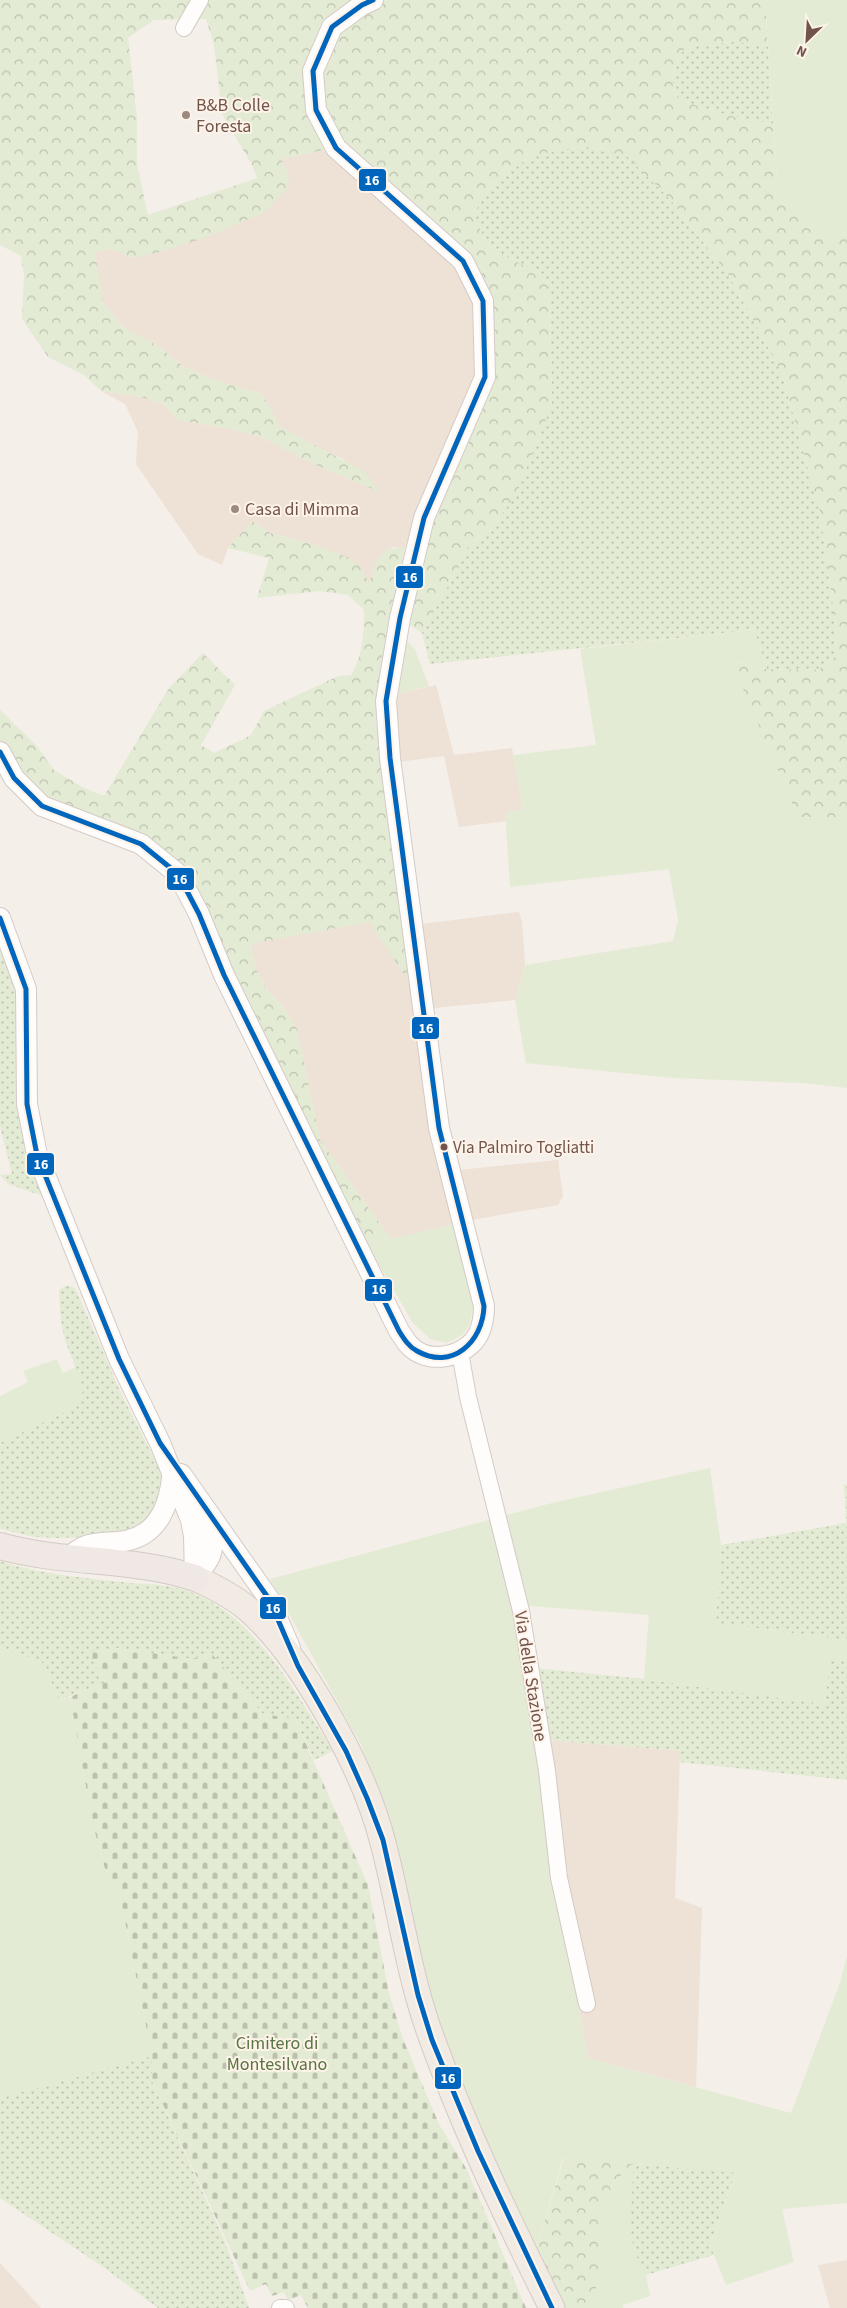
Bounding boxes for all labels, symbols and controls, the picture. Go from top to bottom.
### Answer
north arrow [782,15,832,65]
text: N [793,40,810,62]
place label: B&B Colle Foresta [196,93,270,139]
marker: B&B Colle Foresta [180,109,192,121]
line badge: 16 [358,168,387,192]
text: 16 [365,171,379,191]
place label: Casa di Mimma [245,497,359,522]
marker: Casa di Mimma [229,503,241,515]
line badge: 16 [395,565,424,589]
text: 16 [403,568,417,588]
line badge: 16 [166,867,195,891]
text: 16 [173,870,187,890]
line badge: 16 [411,1016,440,1040]
text: 16 [419,1019,433,1039]
place label: Via Palmiro Togliatti [453,1136,594,1160]
marker: Via Palmiro Togliatti [439,1142,449,1152]
line badge: 16 [26,1152,55,1176]
text: 16 [34,1155,48,1175]
line badge: 16 [364,1278,393,1302]
text: 16 [372,1280,386,1300]
line badge: 16 [259,1596,287,1620]
text: 16 [266,1599,280,1619]
street label: Via della Stazione [508,1609,553,1743]
park label: Cimitero di Montesilvano [227,2031,327,2077]
line badge: 16 [434,2066,462,2090]
text: 16 [441,2069,455,2089]

